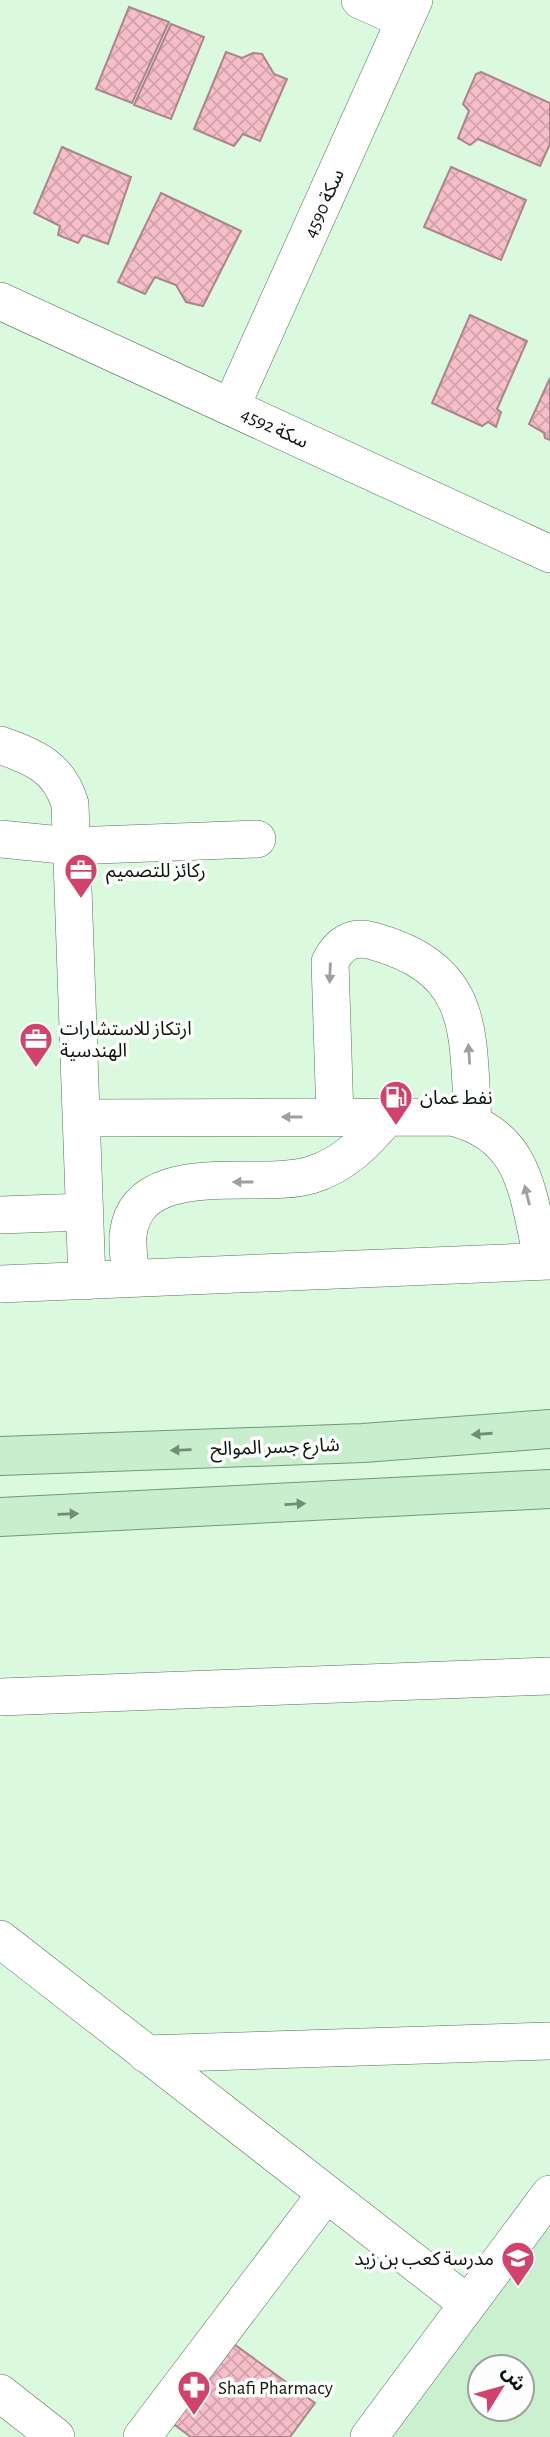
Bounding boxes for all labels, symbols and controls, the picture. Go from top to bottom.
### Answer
street label: سكة 4590 [301,166,348,241]
street label: سكة 4592 [238,405,311,452]
office icon: ركائز للتصميم [62,851,100,900]
place label: ركائز للتصميم [106,862,206,885]
one-way arrow [324,962,336,984]
office icon: ارتكاز للاستشارات الهندسية [17,1020,55,1069]
place label: ارتكاز للاستشارات الهندسية [60,1020,192,1061]
one-way arrow [463,1043,474,1065]
fuel station icon: نفط عمان [377,1078,415,1127]
place label: نفط عمان [420,1089,493,1108]
one-way arrow [281,1111,303,1123]
one-way arrow [232,1176,254,1188]
one-way arrow [521,1184,532,1206]
one-way arrow [471,1429,493,1440]
street label: شارع جسر الموالح [210,1436,340,1463]
one-way arrow [170,1444,192,1455]
one-way arrow [285,1498,307,1509]
one-way arrow [57,1508,79,1519]
school or university icon: مدرسة كعب بن زيد [499,2239,537,2288]
place label: مدرسة كعب بن زيد [354,2250,494,2270]
north arrow [466,2353,536,2423]
text: ش [498,2363,529,2395]
pharmacy icon: Shafi Pharmacy [175,2368,213,2417]
place label: Shafi Pharmacy [218,2379,333,2398]

